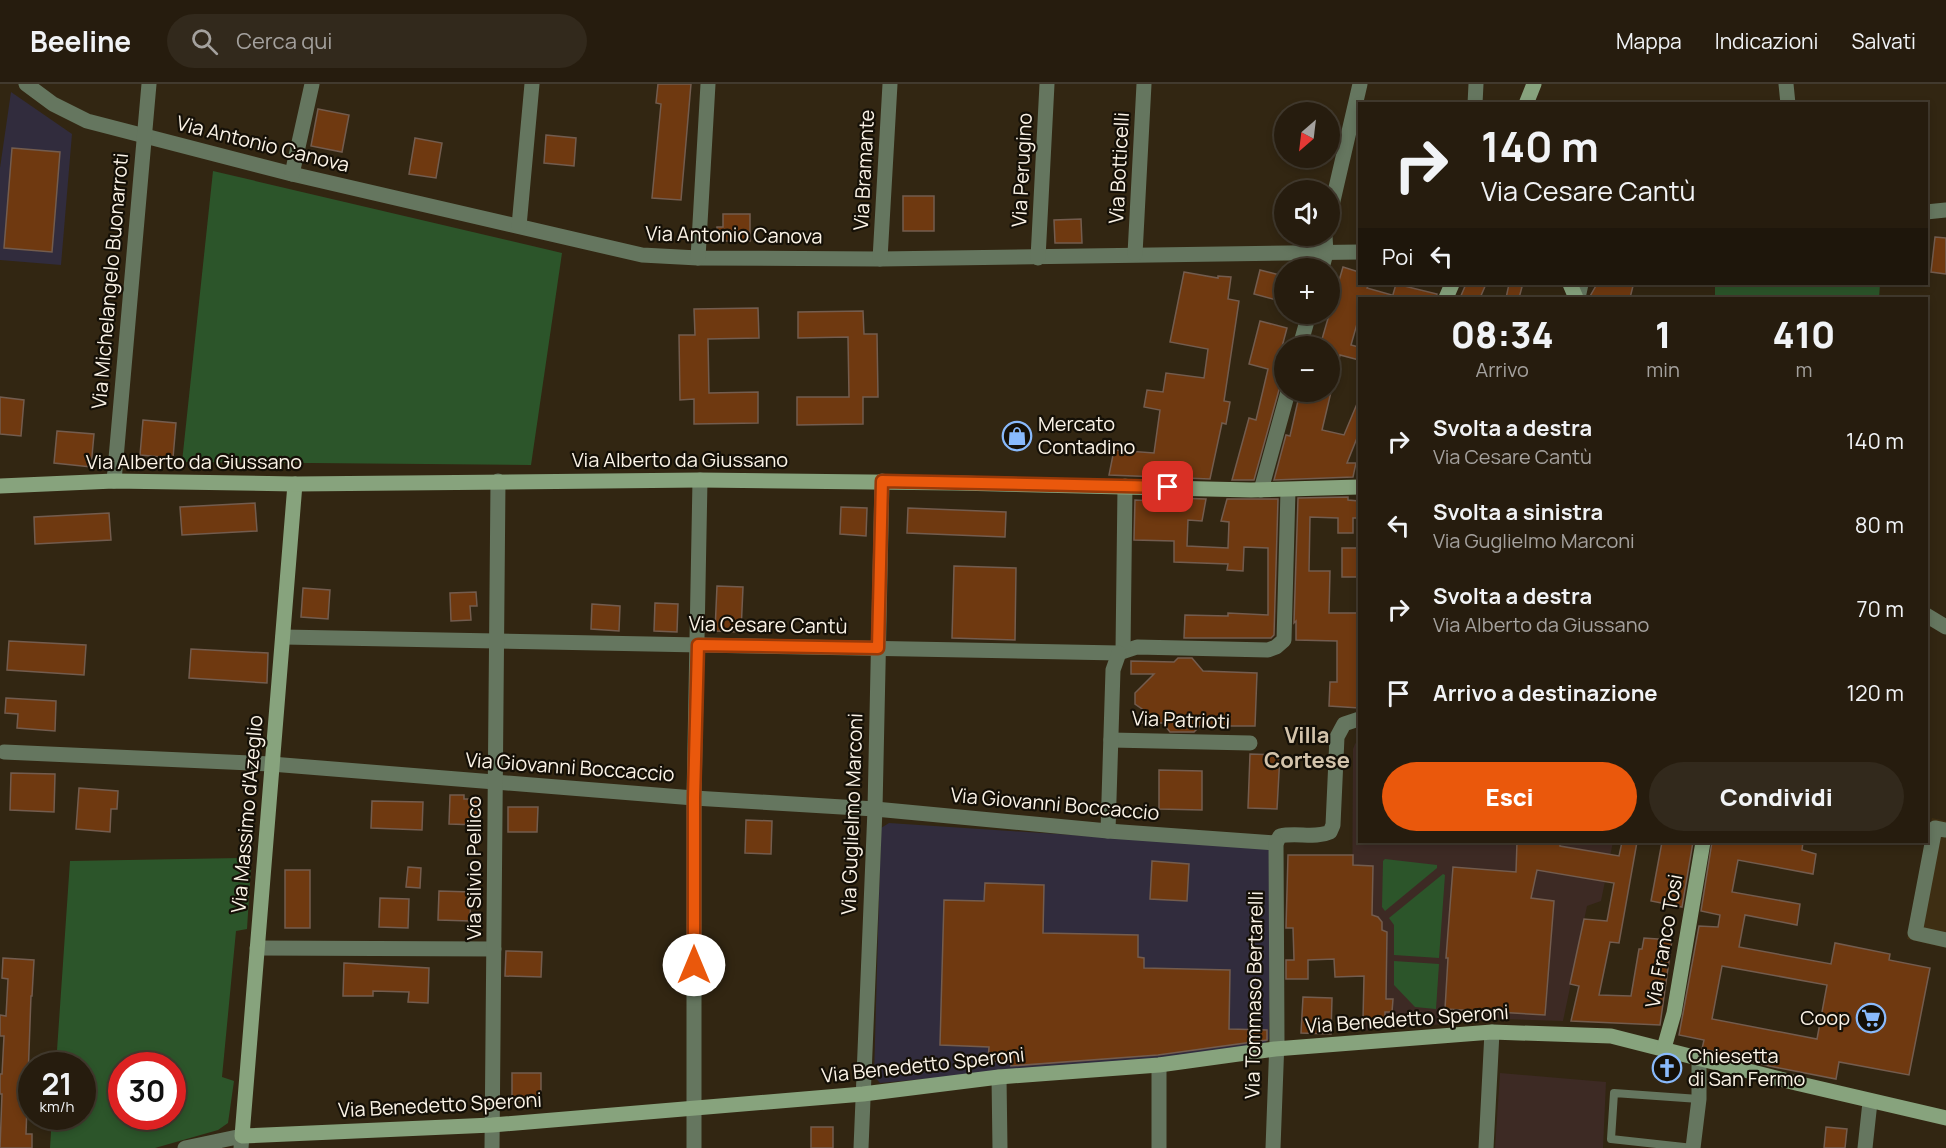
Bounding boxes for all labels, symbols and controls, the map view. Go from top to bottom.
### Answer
search box [167,14,587,68]
text: Beeline [30,22,131,60]
icon: search [188,25,221,58]
text: Cerca qui [236,26,333,56]
text: Mappa [1616,27,1682,55]
text: Indicazioni [1715,27,1818,55]
text: Salvati [1851,27,1916,55]
north arrow [1274,102,1340,168]
map controls [1274,102,1340,402]
street label: Via Antonio Canova [174,109,352,178]
street label: Via Bramante [847,109,880,231]
street label: Via Perugino [1005,112,1038,228]
street label: Via Botticelli [1102,112,1135,224]
text: 140 m [1481,117,1599,175]
icon: right [1382,126,1460,204]
street label: Via Michelangelo Buonarroti [85,152,134,410]
text: Via Cesare Cantù [1481,172,1696,209]
button: sound [1274,180,1340,246]
street label: Via Antonio Canova [645,219,823,250]
icon: left [1425,240,1458,273]
text: Poi [1382,242,1413,272]
button: + [1274,258,1340,324]
text: 08:34 [1451,310,1554,359]
text: 1 [1655,310,1671,359]
text: 410 [1773,310,1835,359]
button: − [1274,336,1340,402]
text: Arrivo [1475,356,1529,383]
text: min [1646,356,1680,383]
text: m [1795,356,1812,383]
place label: Mercato Contadino [1038,410,1135,460]
text: Svolta a destra [1433,413,1592,443]
shop icon: Mercato Contadino [1001,420,1033,452]
icon: right [1382,425,1415,458]
text: 140 m [1846,426,1904,456]
text: Via Cesare Cantù [1433,443,1592,470]
street label: Via Alberto da Giussano [572,446,788,473]
street label: Via Alberto da Giussano [86,448,302,475]
pin [1142,461,1193,512]
icon: arrive [1151,470,1184,503]
text: Svolta a sinistra [1433,497,1603,527]
icon: left [1382,509,1415,542]
text: 80 m [1855,510,1904,540]
text: Via Guglielmo Marconi [1433,527,1635,554]
text: Svolta a destra [1433,581,1592,611]
icon: right [1382,593,1415,626]
text: 70 m [1856,594,1904,624]
street label: Via Cesare Cantù [688,610,848,639]
text: Via Alberto da Giussano [1433,611,1649,638]
icon: arrive [1382,677,1415,710]
text: Arrivo a destinazione [1433,678,1657,708]
text: 120 m [1846,678,1904,708]
street label: Via Patrioti [1131,704,1231,735]
street label: Via Guglielmo Marconi [834,713,869,915]
street label: Via Massimo d'Azeglio [224,714,269,914]
district label: Villa Cortese [1264,720,1350,775]
street label: Via Giovanni Boccaccio [464,746,676,787]
button: Esci [1382,762,1637,831]
button: Condividi [1649,762,1904,831]
street label: Via Giovanni Boccaccio [949,781,1161,826]
street label: Via Silvio Pellico [460,796,487,940]
street label: Via Franco Tosi [1638,872,1689,1010]
street label: Via Tommaso Bertarelli [1238,891,1269,1099]
position arrow [662,933,726,997]
street label: Via Benedetto Speroni [1304,998,1510,1039]
supermarket icon: Coop [1855,1002,1887,1034]
place label: Coop [1800,1004,1850,1031]
street label: Via Benedetto Speroni [820,1040,1026,1089]
place label: Chiesetta di San Fermo [1688,1042,1805,1092]
speed limit sign: 30 [108,1052,186,1130]
church icon: Chiesetta di San Fermo [1651,1052,1683,1084]
text: 21 [41,1063,73,1104]
street label: Via Benedetto Speroni [337,1086,543,1123]
text: km/h [40,1096,74,1117]

